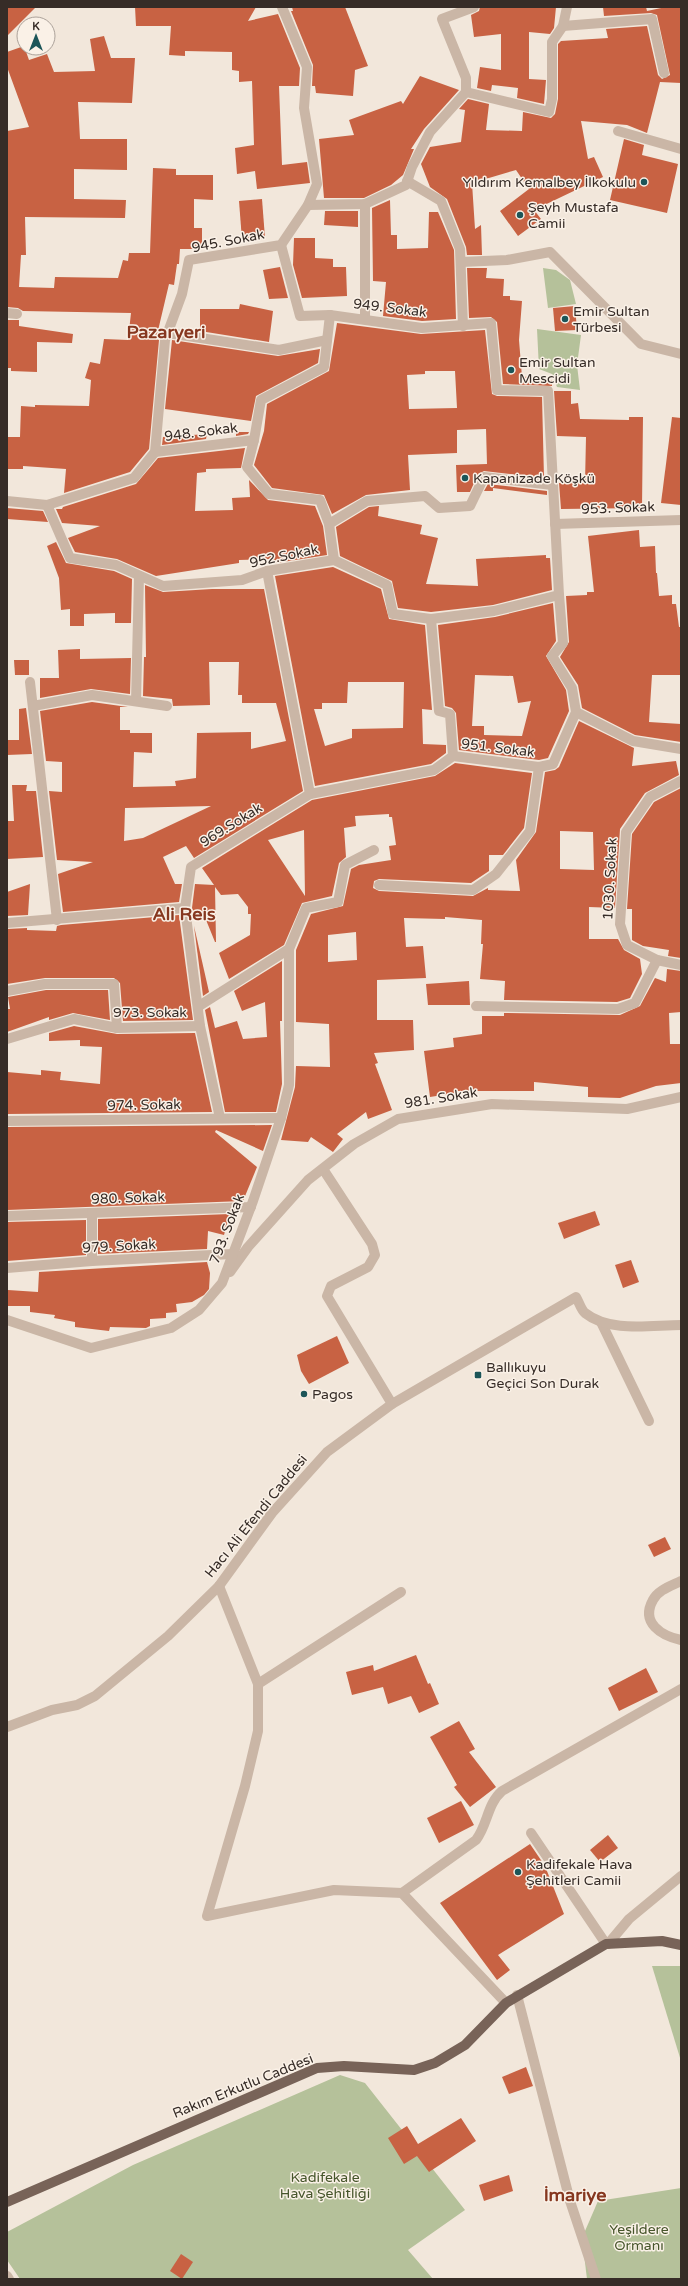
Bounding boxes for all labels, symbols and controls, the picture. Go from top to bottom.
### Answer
north arrow [16,16,56,56]
text: K [32,20,40,33]
place label: Yıldırım Kemalbey İlkokulu [463,174,636,191]
marker: Yıldırım Kemalbey İlkokulu [639,177,649,187]
place label: Şeyh Mustafa Camii [528,199,619,232]
marker: Şeyh Mustafa Camii [515,210,525,220]
street label: 945. Sokak [190,226,266,256]
street label: 949. Sokak [352,295,428,321]
place label: Emir Sultan Türbesi [573,303,649,336]
marker: Emir Sultan Türbesi [560,314,570,324]
district label: Pazaryeri [127,321,205,343]
place label: Emir Sultan Mescidi [519,354,595,387]
marker: Emir Sultan Mescidi [506,365,516,375]
street label: 948. Sokak [163,419,239,445]
place label: Kapanizade Köşkü [473,470,595,487]
marker: Kapanizade Köşkü [460,473,470,483]
street label: 953. Sokak [581,498,656,518]
street label: 952.Sokak [248,540,320,572]
street label: 951. Sokak [460,735,536,761]
street label: 969.Sokak [197,799,266,851]
street label: 1030. Sokak [599,837,621,921]
district label: Ali Reis [152,903,216,925]
street label: 973. Sokak [113,1004,187,1021]
street label: 981. Sokak [403,1084,479,1112]
street label: 974. Sokak [107,1096,181,1114]
street label: 980. Sokak [91,1188,166,1208]
street label: 793. Sokak [206,1191,248,1266]
street label: 979. Sokak [82,1236,157,1256]
place label: Ballıkuyu Geçici Son Durak [486,1359,600,1392]
marker: Ballıkuyu Geçici Son Durak [473,1370,483,1380]
place label: Pagos [312,1386,353,1403]
marker: Pagos [299,1389,309,1399]
street label: Hacı Ali Efendi Caddesi [201,1451,311,1581]
place label: Kadifekale Hava Şehitleri Camii [526,1856,632,1889]
marker: Kadifekale Hava Şehitleri Camii [513,1867,523,1877]
street label: Rakım Erkutlu Caddesi [170,2050,316,2122]
park label: Kadifekale Hava Şehitliği [280,2169,370,2202]
district label: İmariye [544,2184,606,2206]
park label: Yeşildere Ormanı [609,2221,669,2254]

